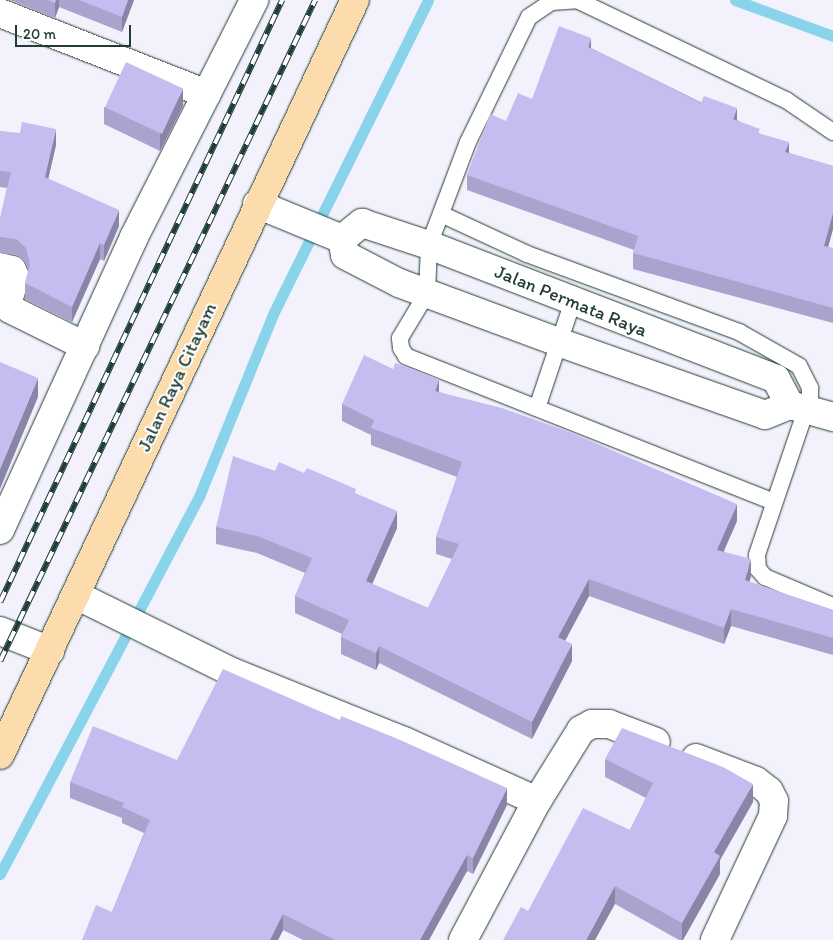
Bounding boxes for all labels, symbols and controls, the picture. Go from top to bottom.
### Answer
scale bar [18,15,134,47]
text: 20 m [23,25,56,43]
street label: Jalan Permata Raya [492,260,650,342]
street label: Jalan Raya Citayam [133,300,221,454]

